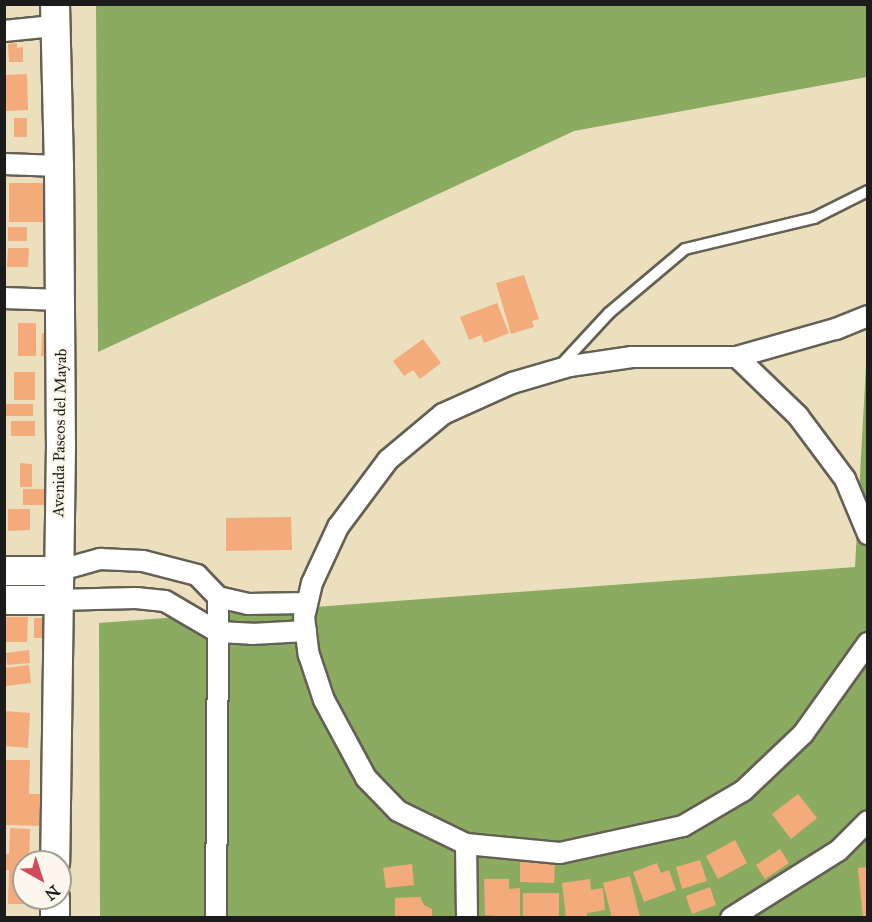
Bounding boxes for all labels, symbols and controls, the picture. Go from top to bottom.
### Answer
street label: Avenida Paseos del Mayab [49,349,71,517]
north arrow [12,850,72,910]
text: N [41,881,64,904]

